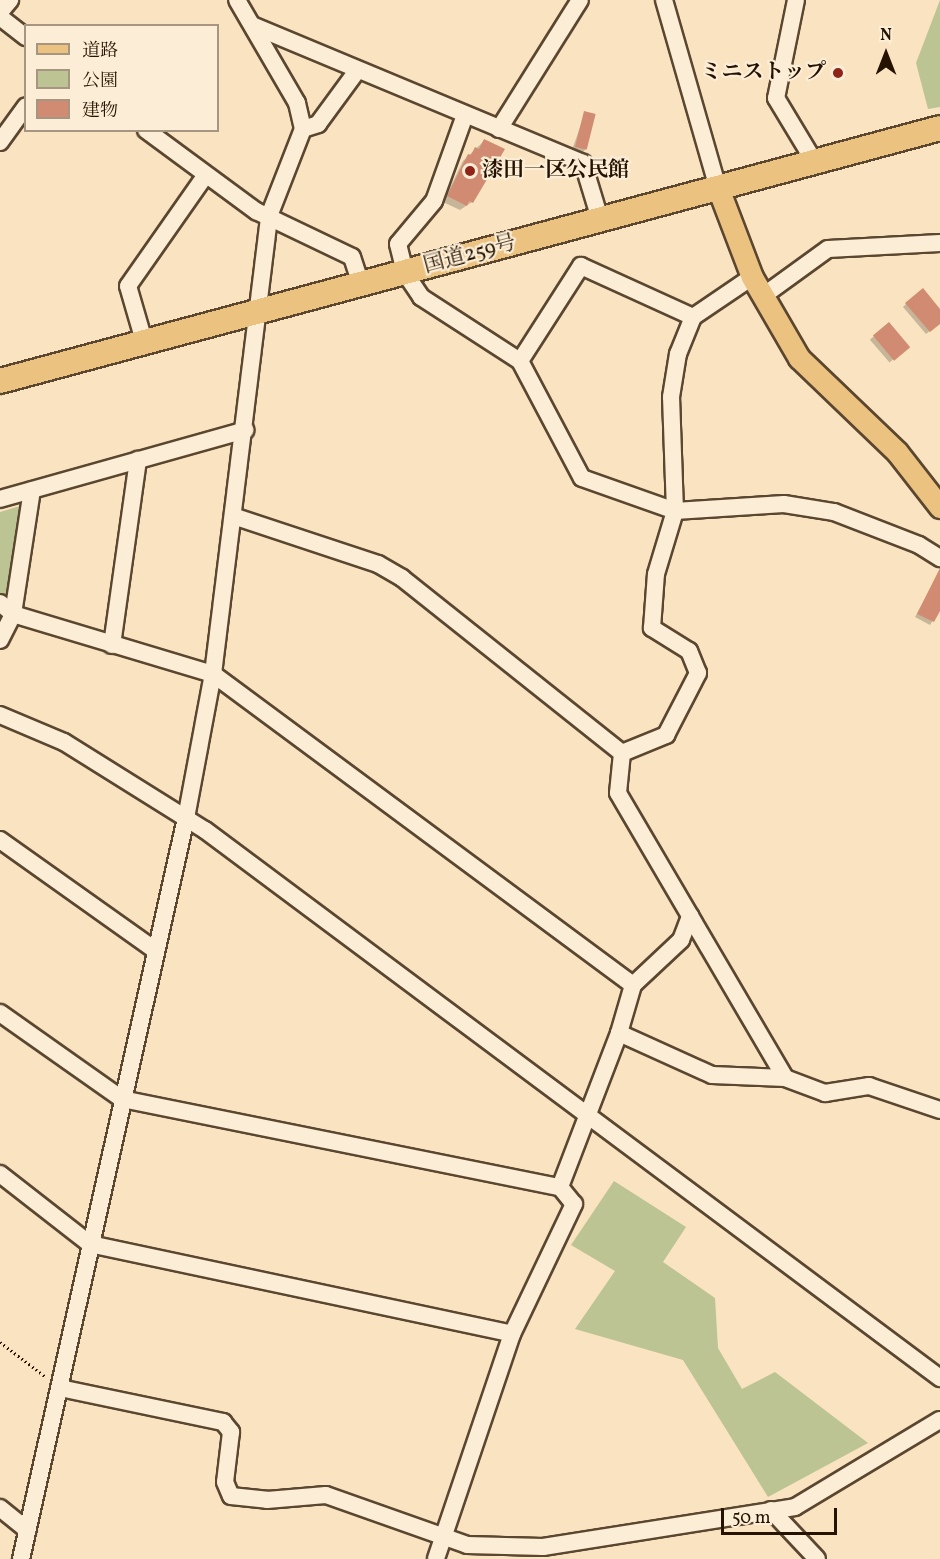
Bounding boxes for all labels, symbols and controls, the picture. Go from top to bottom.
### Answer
legend [24,24,219,132]
north arrow [856,24,916,84]
text: N [880,25,892,47]
text: 道路 [82,39,118,64]
place label: ミニストップ [700,60,826,86]
marker: ミニストップ [831,66,845,80]
text: 公園 [82,69,118,94]
text: 建物 [82,99,118,124]
place label: 漆田一区公民館 [482,158,629,184]
marker: 漆田一区公民館 [463,164,477,178]
street label: 国道259号 [421,231,519,279]
scale bar [724,1496,840,1534]
text: 50 m [732,1506,771,1531]

